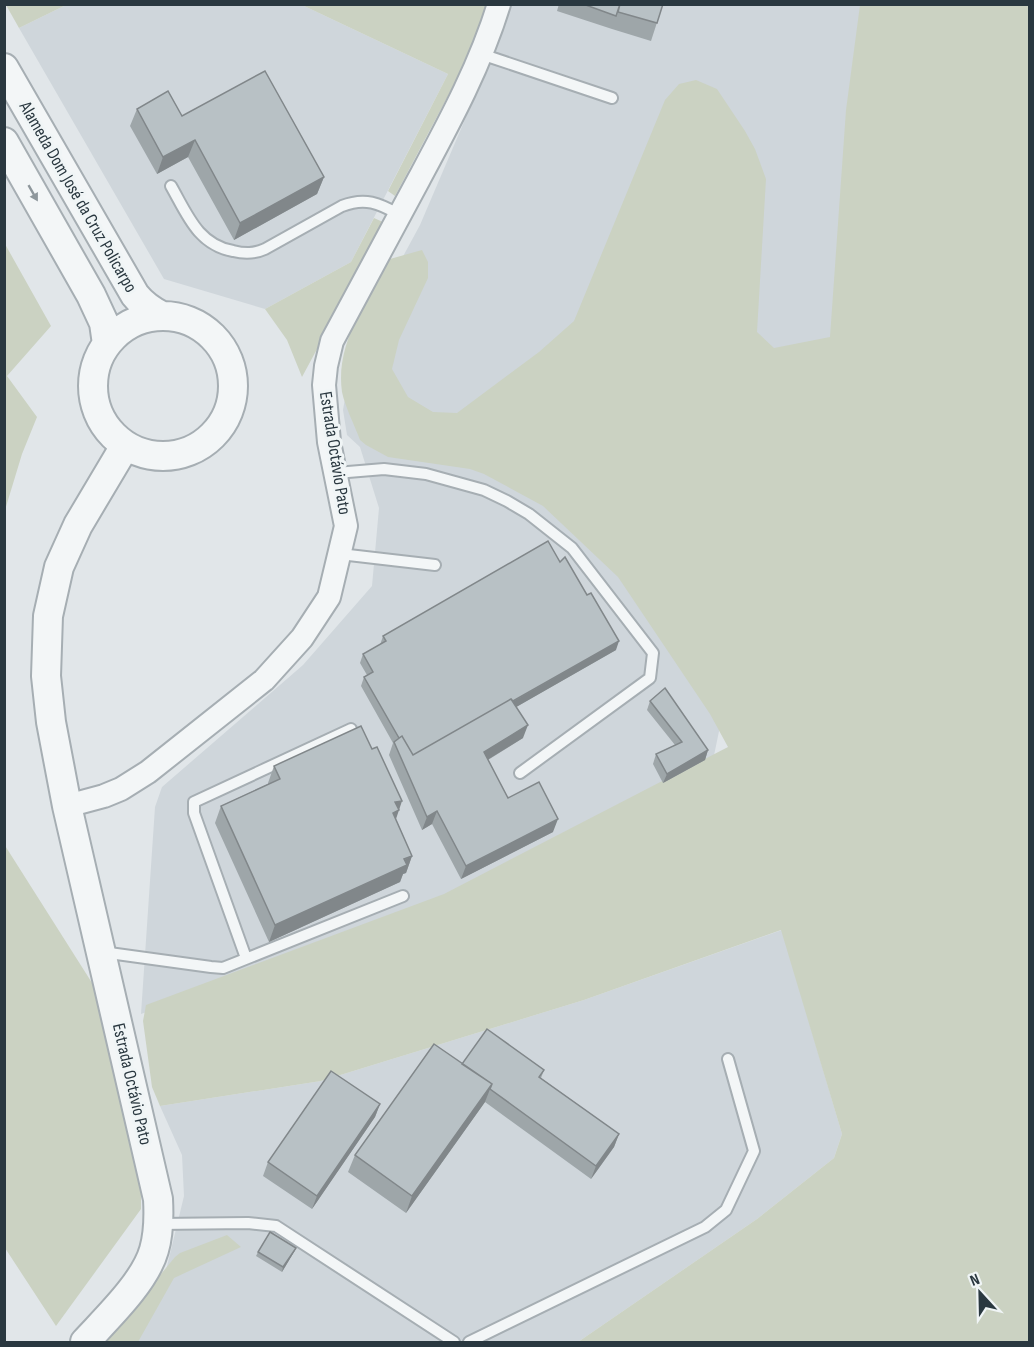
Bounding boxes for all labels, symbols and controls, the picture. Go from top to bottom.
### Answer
street label: Alameda Dom José da Cruz Policarpo [14,97,141,296]
one-way arrow [28,185,39,201]
street label: Estrada Octávio Pato [315,390,355,516]
street label: Estrada Octávio Pato [108,1021,156,1147]
north arrow [950,1263,1010,1323]
text: N [967,1270,982,1291]

